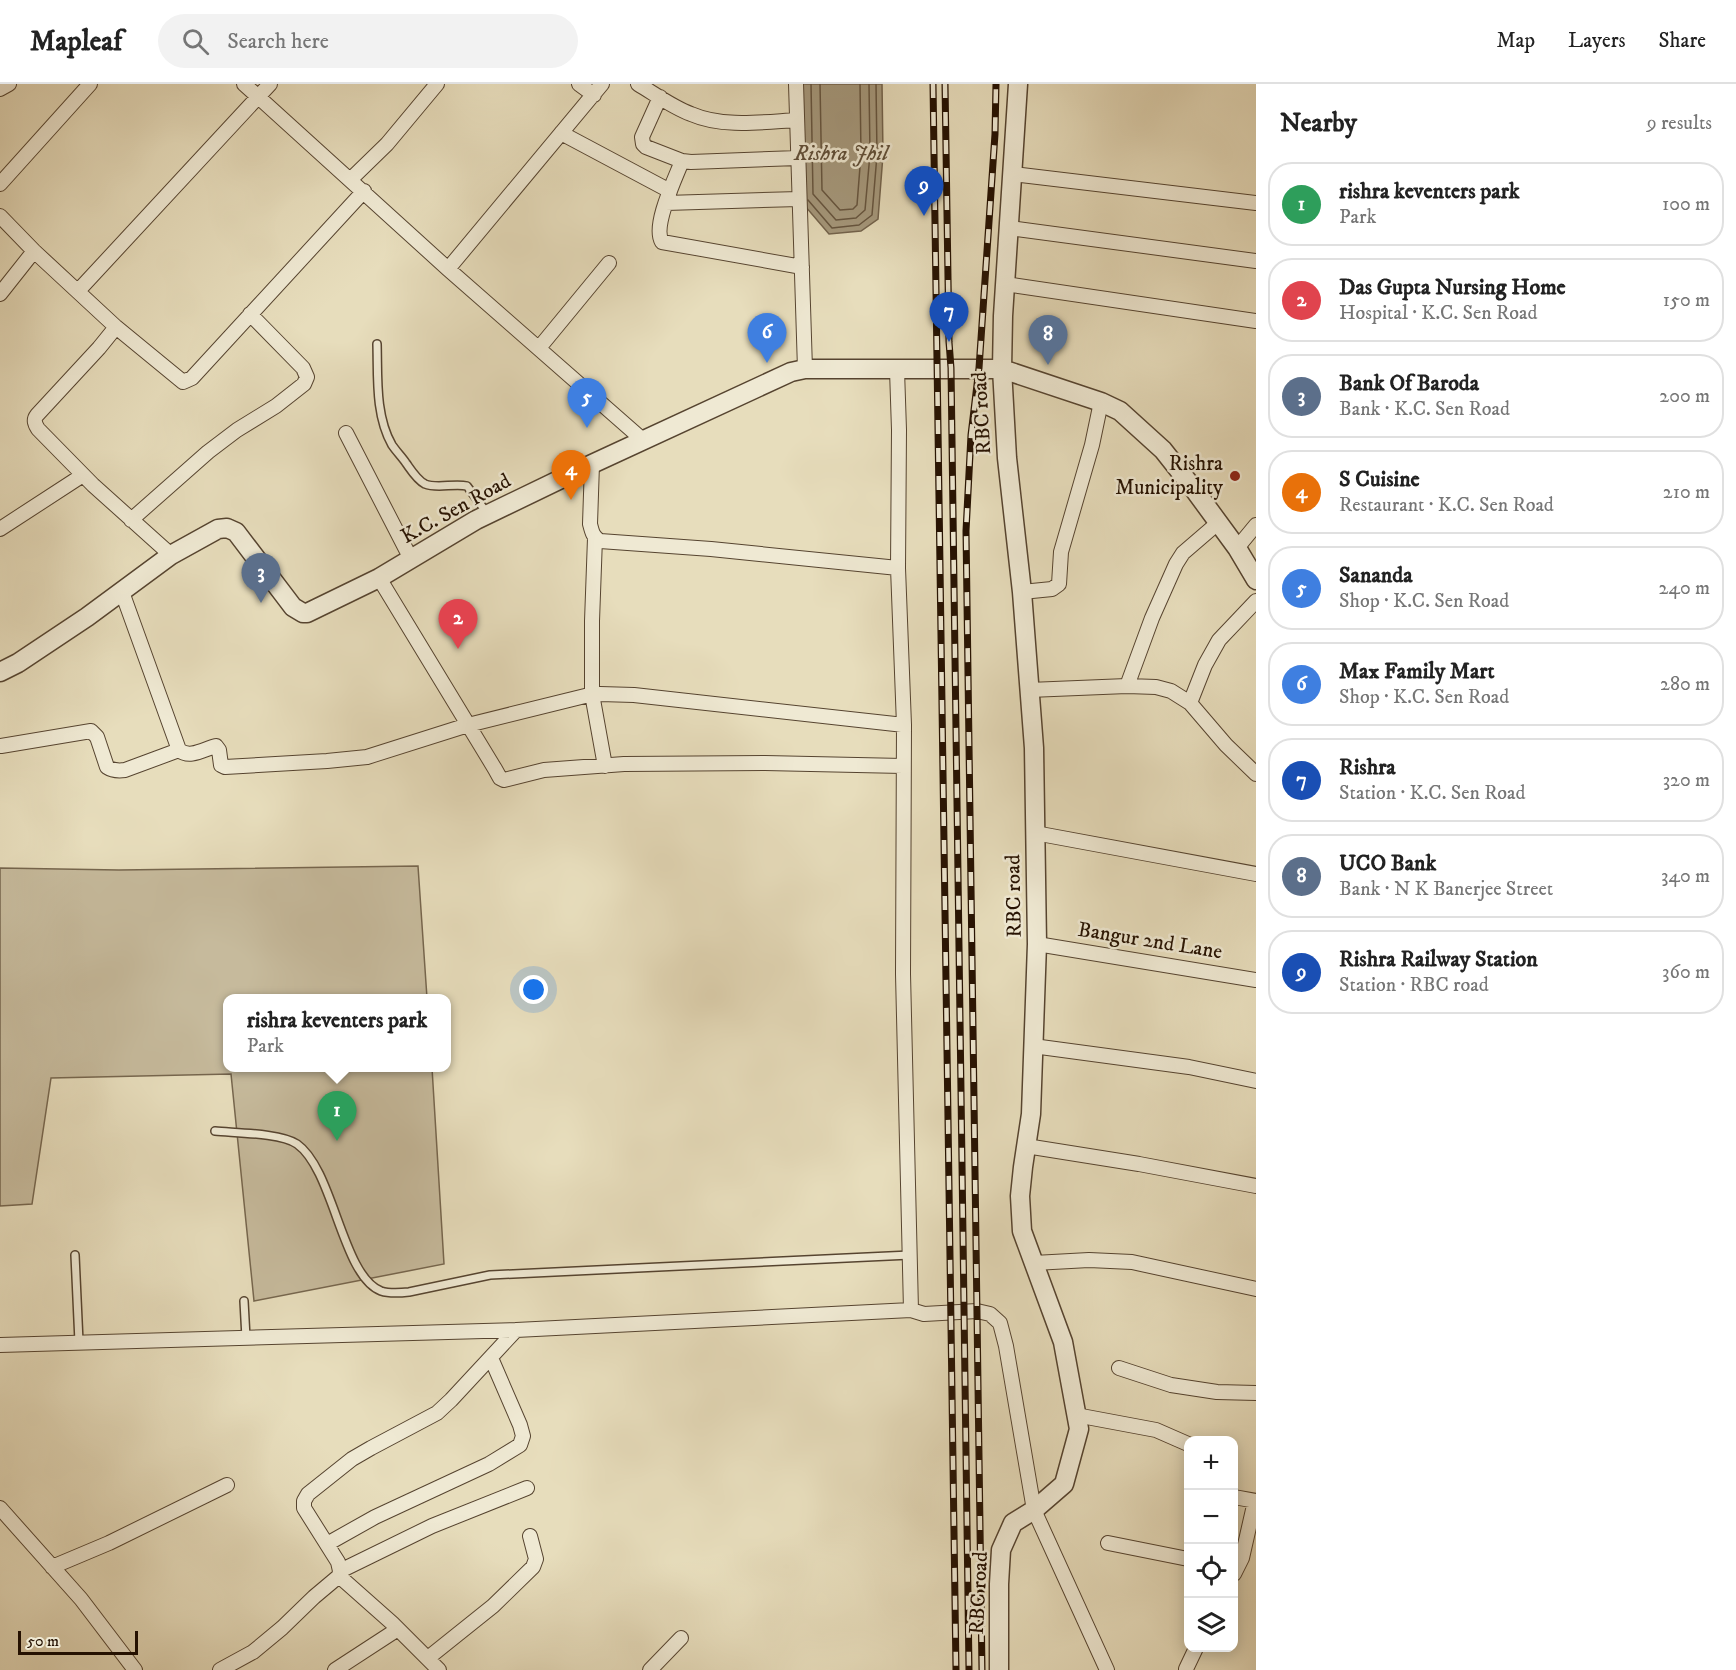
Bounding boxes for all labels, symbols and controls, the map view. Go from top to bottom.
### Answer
search box [158,14,578,68]
text: Mapleaf [30,24,122,59]
icon: search [179,25,212,58]
text: Search here [227,28,329,55]
text: Map [1496,28,1535,54]
text: Layers [1568,28,1626,54]
text: Share [1659,28,1706,54]
text: Nearby [1280,107,1357,140]
text: 9 results [1647,111,1712,136]
water label: Rishra Jhil [793,140,890,167]
pin: 9 [904,166,944,216]
text: rishra keventers park [1339,178,1520,205]
text: 1 [1298,192,1305,217]
text: 100 m [1662,192,1710,217]
text: Park [1339,205,1376,230]
text: Das Gupta Nursing Home [1339,274,1566,301]
text: 2 [1297,288,1306,313]
text: 150 m [1663,288,1710,313]
pin: 7 [930,292,968,342]
text: Hospital · K.C. Sen Road [1339,301,1537,326]
pin: 6 [748,314,786,363]
pin: 8 [1028,316,1068,365]
street label: RBC road [967,370,997,455]
text: Bank Of Baroda [1339,370,1479,397]
pin: 5 [568,378,606,428]
text: 3 [1298,384,1305,409]
text: 200 m [1659,384,1710,409]
text: Bank · K.C. Sen Road [1339,397,1510,422]
pin: 4 [552,450,590,500]
place label: Rishra Municipality [1115,451,1224,501]
text: S Cuisine [1339,466,1420,493]
street label: K.C. Sen Road [396,468,516,550]
marker: Rishra Municipality [1228,469,1242,483]
text: 4 [1296,480,1307,505]
text: 210 m [1663,480,1710,505]
text: Restaurant · K.C. Sen Road [1339,493,1554,518]
pin: 3 [242,554,280,603]
text: Sananda [1339,562,1412,589]
text: 5 [1297,576,1306,601]
text: 240 m [1659,576,1710,601]
text: Shop · K.C. Sen Road [1339,589,1509,614]
pin: 2 [438,600,478,649]
text: Max Family Mart [1339,658,1495,685]
text: 6 [1296,672,1307,697]
text: 280 m [1660,672,1710,697]
text: Shop · K.C. Sen Road [1339,685,1509,710]
text: Rishra [1339,754,1396,781]
text: 7 [1296,768,1307,793]
text: 320 m [1663,768,1710,793]
text: Station · K.C. Sen Road [1339,781,1526,806]
text: UCO Bank [1339,850,1436,877]
street label: RBC road [1000,854,1028,938]
text: 8 [1296,864,1307,889]
text: 340 m [1661,864,1710,889]
text: Bank · N K Banerjee Street [1339,877,1553,902]
street label: Bangur 2nd Lane [1076,917,1224,965]
text: Rishra Railway Station [1339,946,1538,973]
text: 9 [1297,960,1306,985]
text: 360 m [1662,960,1710,985]
text: Station · RBC road [1339,973,1489,998]
your location [519,975,548,1004]
popup [223,994,451,1072]
text: rishra keventers park [247,1007,427,1034]
text: Park [247,1034,284,1059]
pin: 1 [318,1092,356,1141]
map controls [1184,1436,1238,1652]
button: + [1184,1436,1238,1490]
button: − [1184,1490,1238,1544]
button: locate [1184,1544,1238,1598]
street label: RBC road [964,1550,994,1635]
button: layers [1184,1598,1238,1652]
scale bar [18,1628,138,1656]
text: 50 m [27,1631,59,1651]

